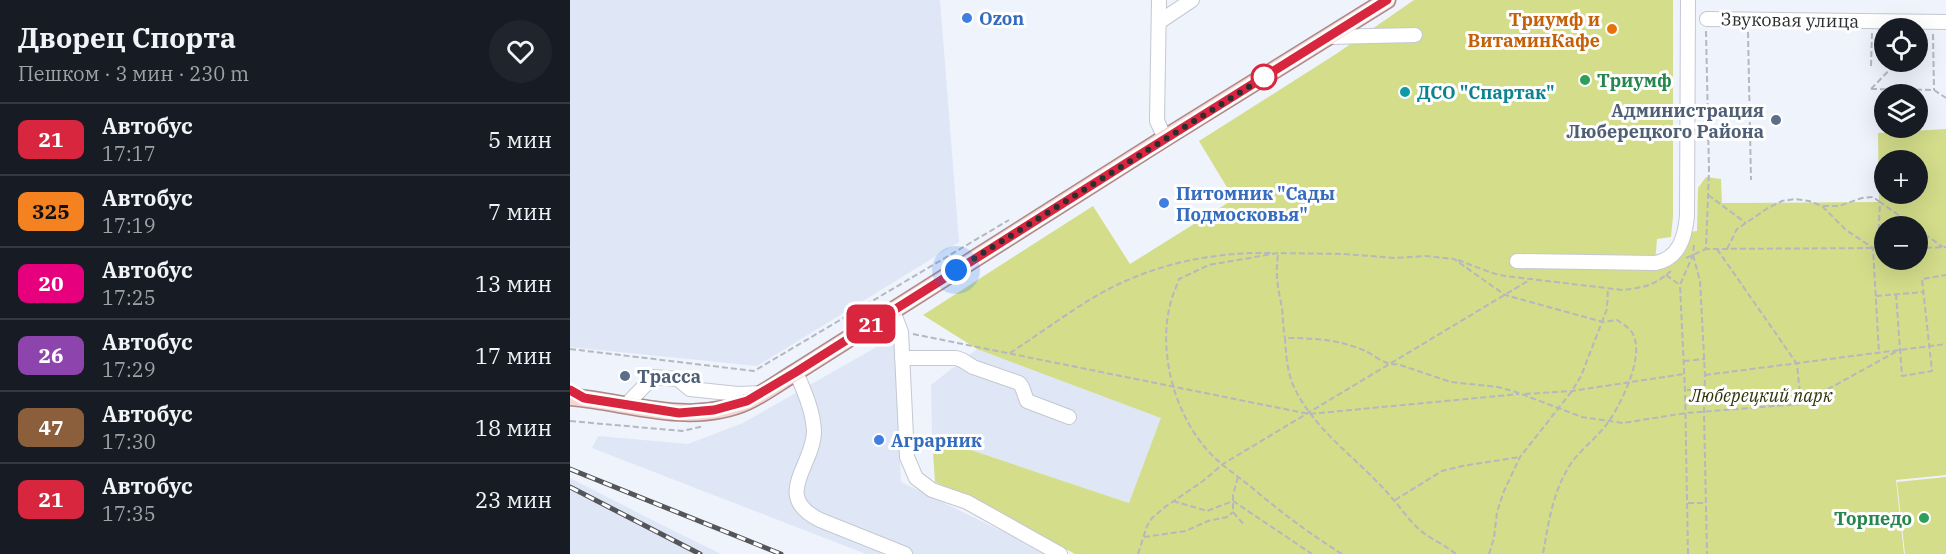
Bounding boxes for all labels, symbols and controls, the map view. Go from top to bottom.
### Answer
place label: Ozon [979,7,1024,30]
street label: Звуковая улица [1721,7,1860,33]
place label: Триумф и ВитаминКафе [1467,8,1600,52]
marker: Ozon [960,11,974,25]
map controls [1874,18,1928,270]
button: locate [1874,18,1928,72]
text: Дворец Спорта [18,19,236,56]
button: heart [489,20,552,83]
marker: Триумф и ВитаминКафе [1605,22,1619,36]
text: Пешком · 3 мин · 230 m [18,60,249,87]
unlabelled marker [1251,64,1277,90]
place label: Триумф [1597,69,1672,92]
marker: Триумф [1578,73,1592,87]
place label: ДСО "Спартак" [1417,81,1555,104]
button: layers [1874,84,1928,138]
marker: ДСО "Спартак" [1398,85,1412,99]
place label: Администрация Люберецкого Района [1567,99,1764,143]
text: Автобус [102,111,193,140]
marker: Администрация Люберецкого Района [1769,113,1783,127]
text: 21 [38,125,64,153]
text: 5 мин [488,125,552,154]
text: 17:17 [102,140,156,167]
button: + [1874,150,1928,204]
place label: Питомник "Сады Подмосковья" [1176,182,1335,226]
text: Автобус [102,183,193,212]
marker: Питомник "Сады Подмосковья" [1157,196,1171,210]
text: 325 [32,197,70,225]
text: 7 мин [488,197,552,226]
text: 17:19 [102,212,156,239]
button: − [1874,216,1928,270]
text: Автобус [102,255,193,284]
your location [941,255,971,285]
text: 20 [38,269,64,297]
text: 13 мин [475,269,552,298]
text: 17:25 [102,284,156,311]
line badge: 21 [844,304,898,344]
text: 21 [858,310,884,338]
text: Автобус [102,327,193,356]
text: 26 [38,341,64,369]
text: 17 мин [475,341,552,370]
text: 17:29 [102,356,156,383]
place label: Трасса [637,365,701,388]
marker: Трасса [618,369,632,383]
park label: Люберецкий парк [1688,384,1833,407]
text: Автобус [102,399,193,428]
text: 47 [38,413,64,441]
text: 18 мин [475,413,552,442]
text: 17:30 [102,428,156,455]
place label: Аграрник [891,429,982,452]
marker: Аграрник [872,433,886,447]
text: Автобус [102,471,193,500]
text: 21 [38,485,64,513]
text: 23 мин [475,485,552,514]
text: 17:35 [102,500,156,527]
place label: Торпедо [1834,507,1912,530]
marker: Торпедо [1917,511,1931,525]

